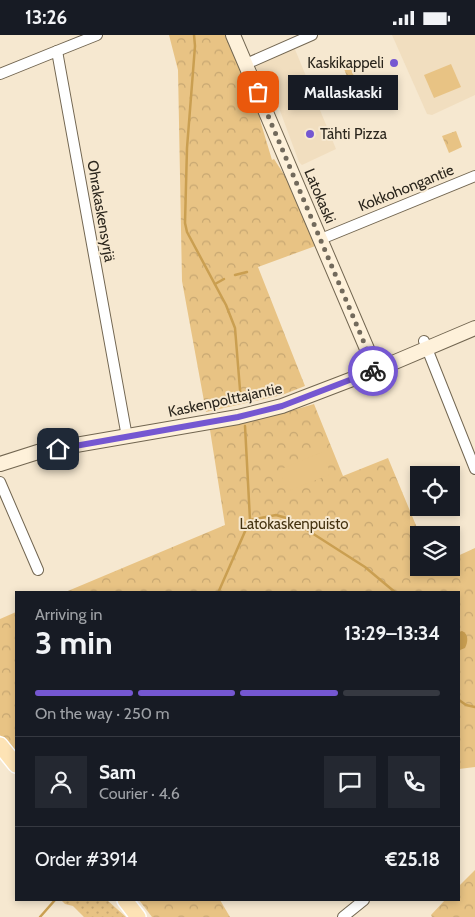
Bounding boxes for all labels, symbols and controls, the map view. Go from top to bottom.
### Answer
text: 13:26 [25,6,67,29]
place label: Kaskikappeli [307,54,384,72]
marker: Kaskikappeli [388,57,400,69]
pin [237,71,279,113]
callout: Mallaskaski [288,75,398,109]
icon: bag [244,78,272,106]
text: Mallaskaski [304,83,382,102]
place label: Tähti Pizza [320,125,388,143]
marker: Tähti Pizza [304,128,316,140]
street label: Ohrakaskensyrjä [83,159,119,264]
street label: Kokkohongantie [356,161,457,215]
street label: Latokaski [300,166,340,226]
courier [348,346,398,396]
icon: bike [359,357,387,385]
street label: Kaskenpolttajantie [166,379,284,421]
pin [37,428,79,470]
icon: home [44,435,72,463]
map controls [410,466,460,576]
button: locate [410,466,460,516]
park label: Latokaskenpuisto [239,515,349,533]
button: layers [410,526,460,576]
text: Arriving in [35,605,102,624]
text: 13:29–13:34 [344,622,440,645]
text: 3 min [35,623,113,662]
text: On the way · 250 m [35,704,169,723]
button: person [35,756,87,808]
button: chat [324,756,376,808]
button: phone [388,756,440,808]
text: Sam [99,761,136,784]
text: Courier · 4.6 [99,784,180,803]
text: Order #3914 [35,848,137,871]
text: €25.18 [385,848,440,871]

